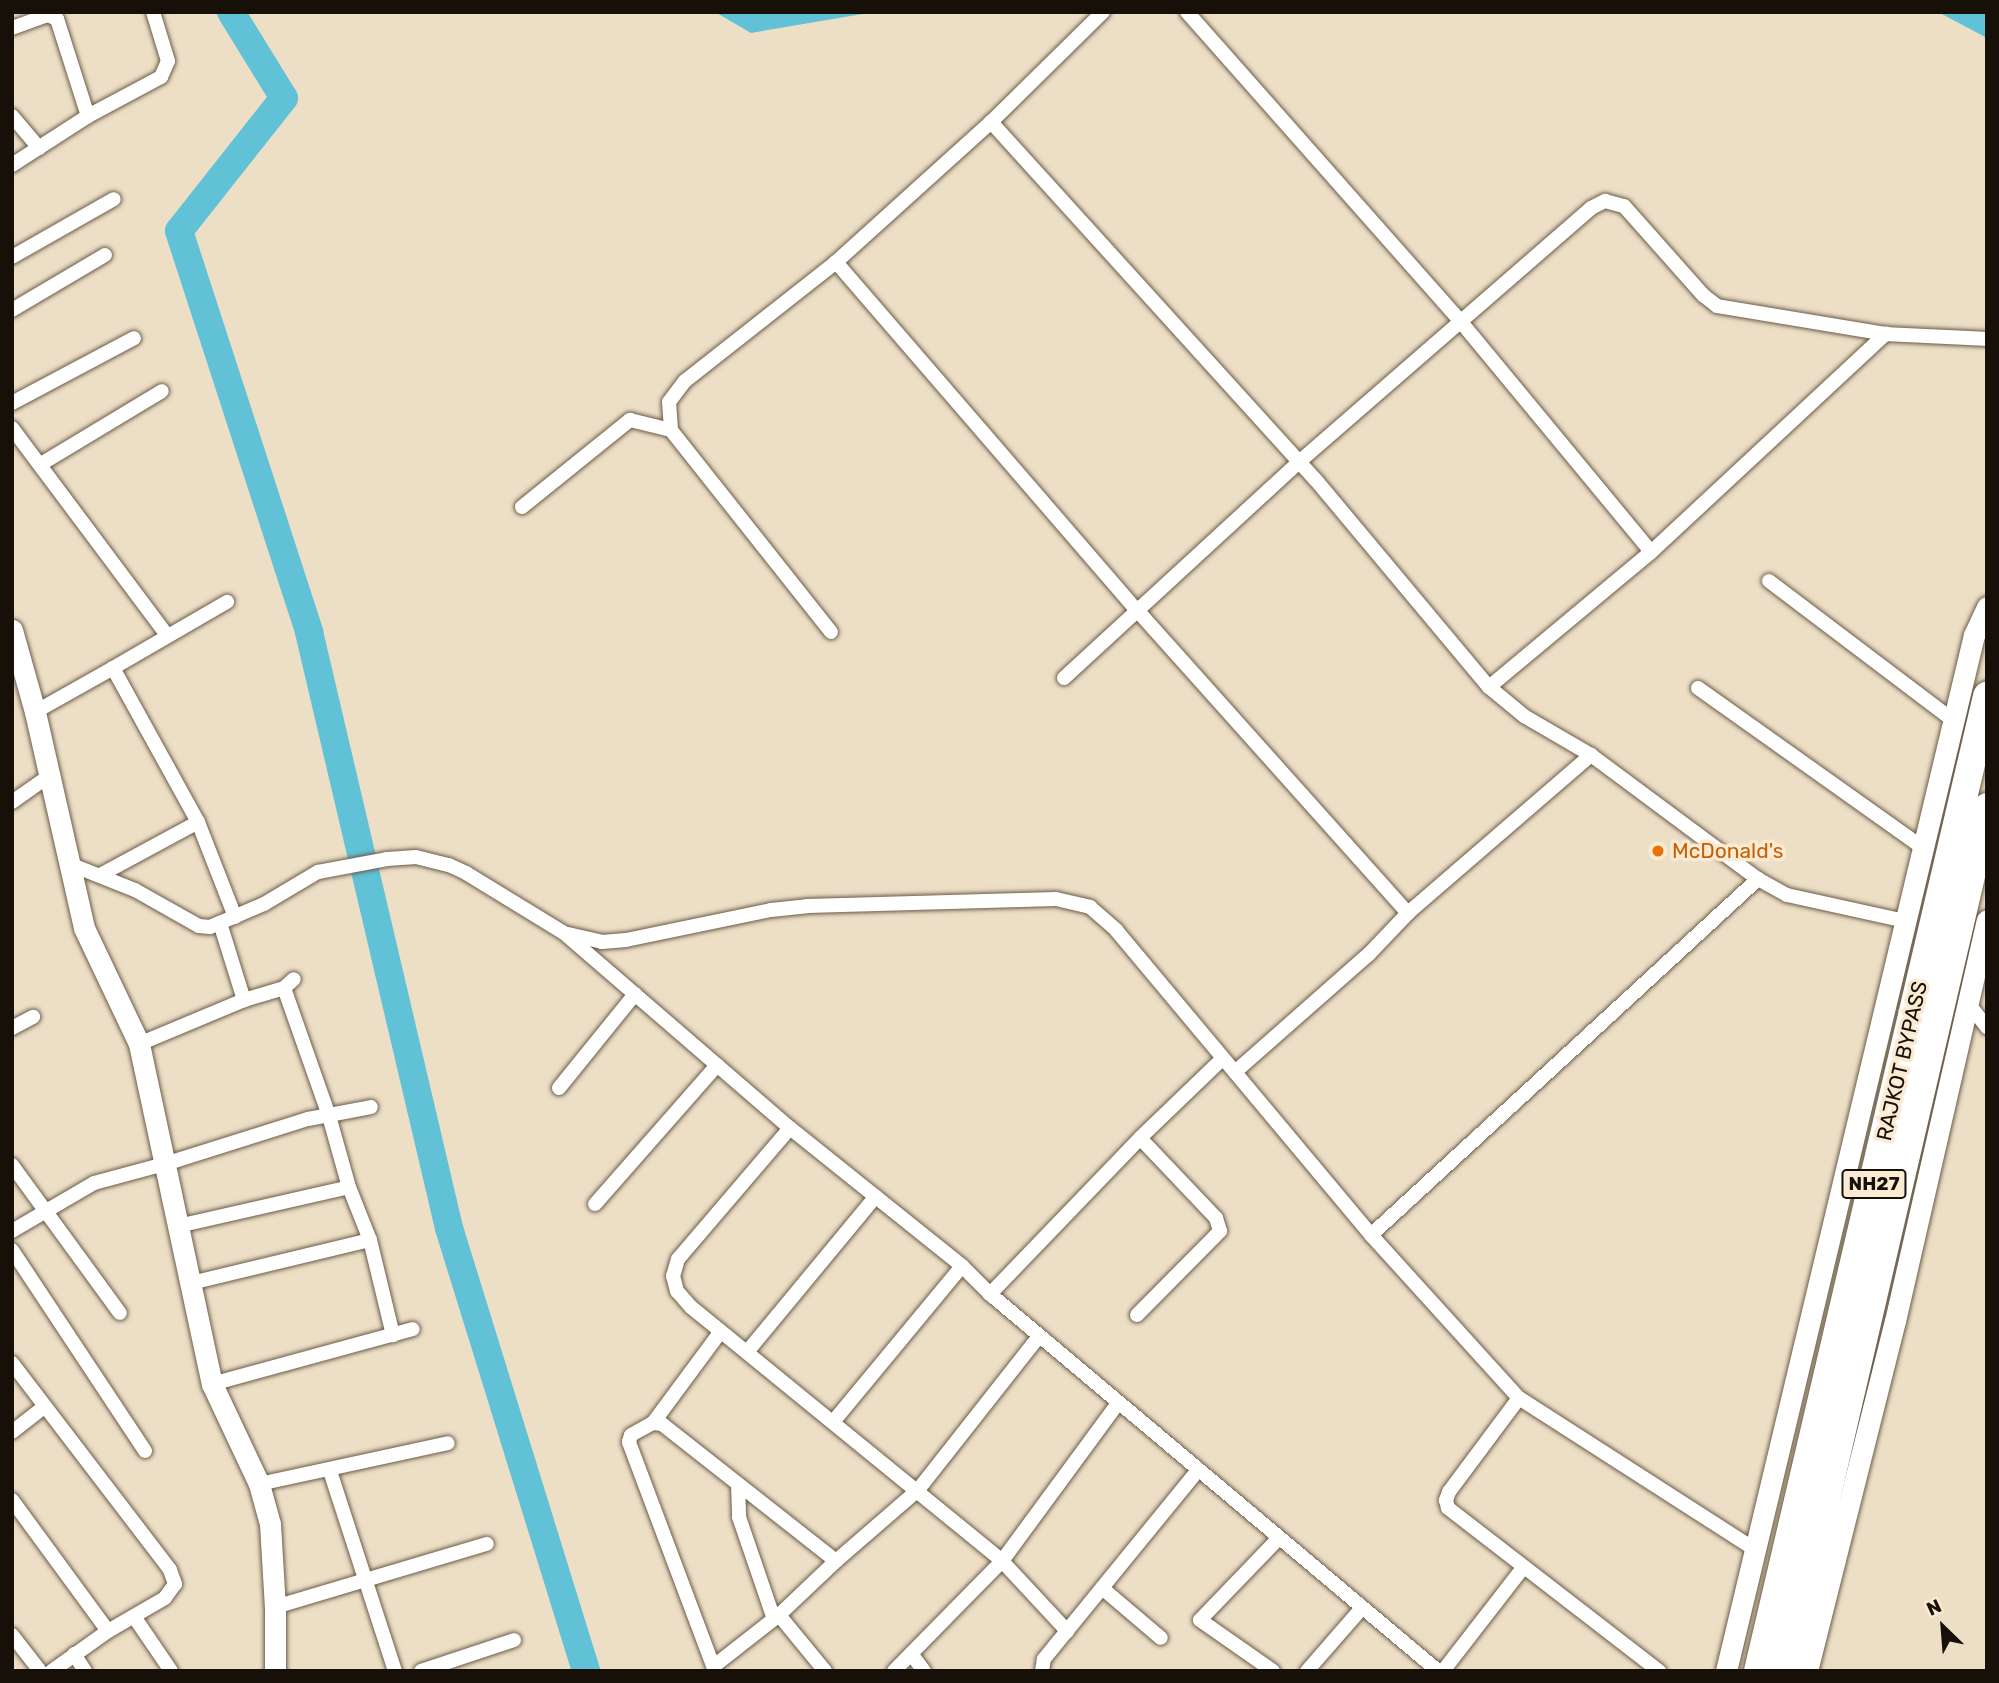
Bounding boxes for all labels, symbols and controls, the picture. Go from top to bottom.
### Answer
place label: McDonald's [1672,838,1784,864]
marker: McDonald's [1650,843,1666,859]
street label: RAJKOT BYPASS [1871,978,1933,1144]
road number: NH27 [1841,1168,1907,1200]
north arrow [1908,1592,1978,1662]
text: N [1923,1594,1945,1621]

